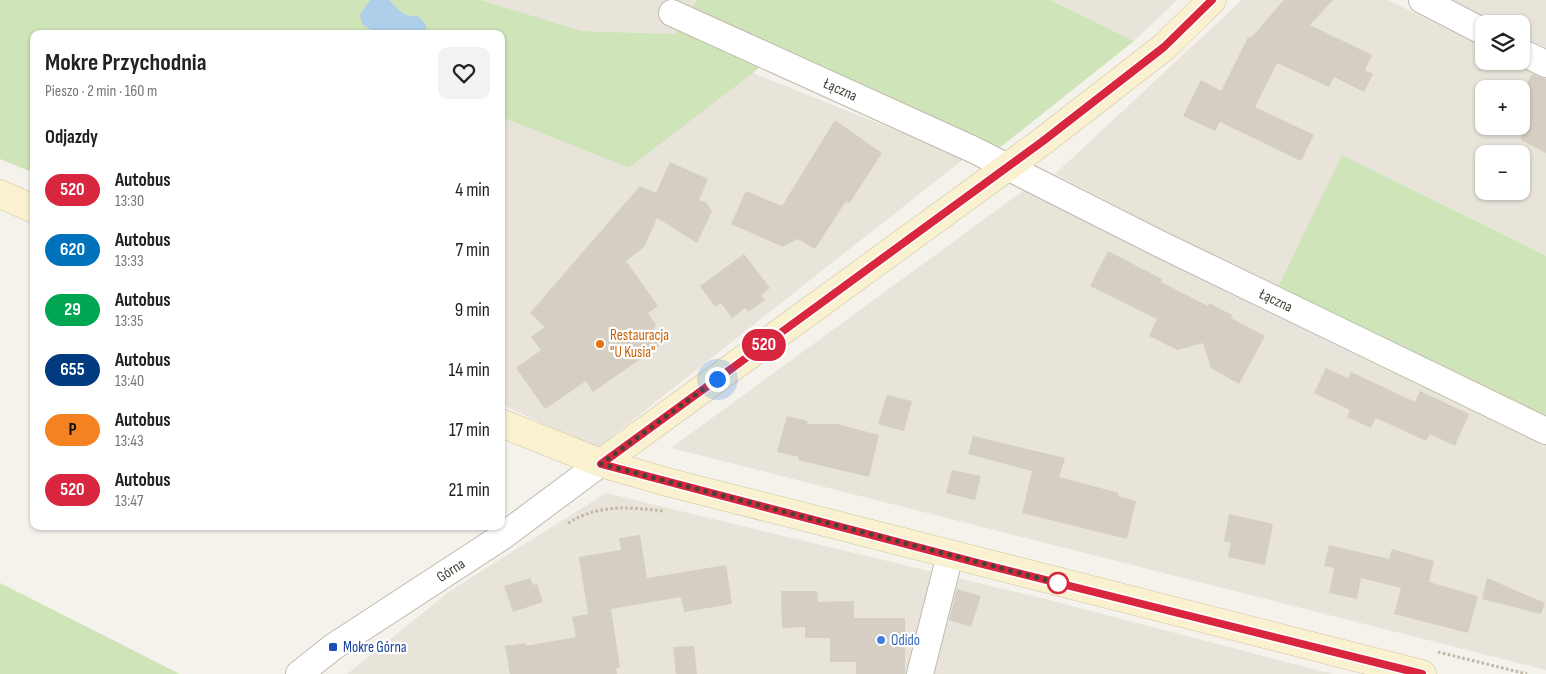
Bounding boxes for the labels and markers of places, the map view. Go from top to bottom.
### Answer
place label: Restauracja "U Kusia" [610,326,669,362]
marker: Restauracja "U Kusia" [594,338,606,350]
unlabelled marker [1047,572,1069,594]
place label: Odido [891,631,920,650]
marker: Odido [875,634,887,646]
place label: Mokre Górna [343,638,407,657]
marker: Mokre Górna [327,641,339,653]

